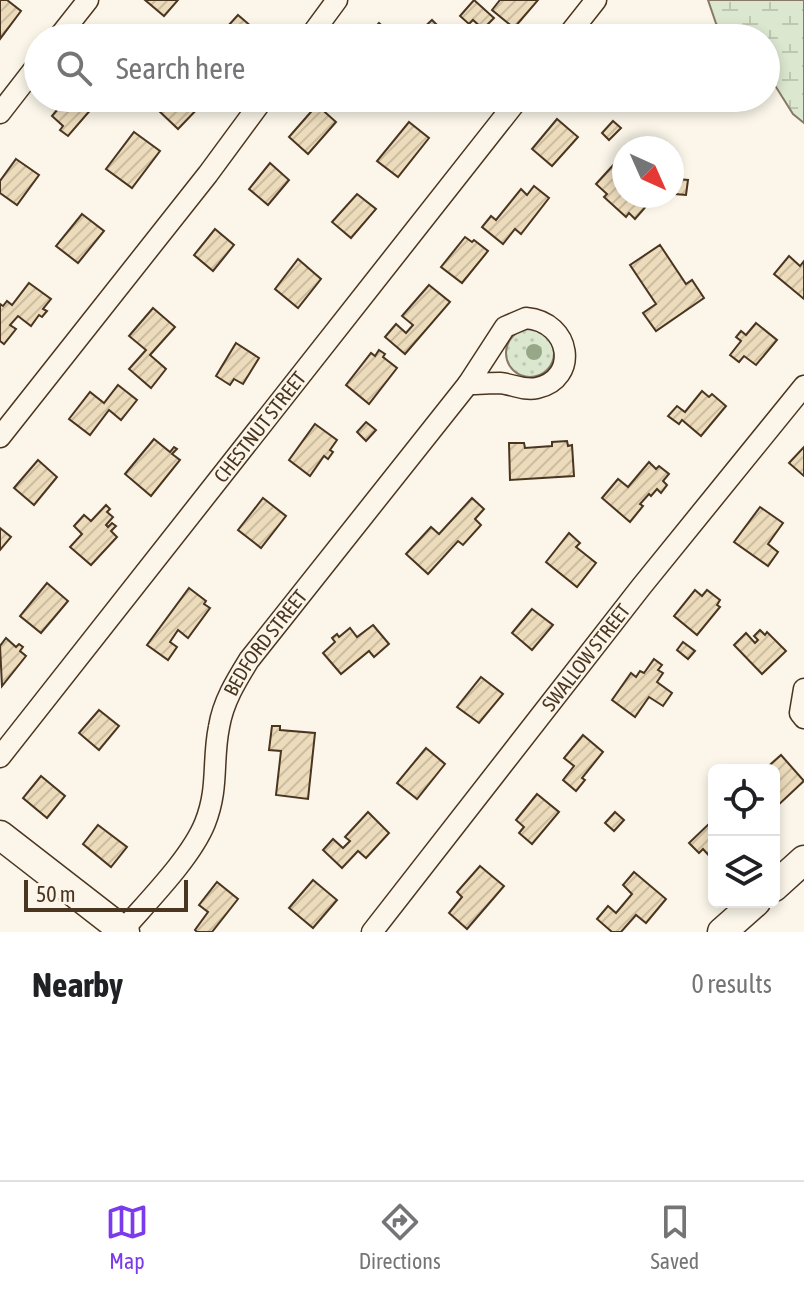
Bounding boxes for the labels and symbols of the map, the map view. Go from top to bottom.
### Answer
north arrow [612,136,684,208]
street label: CHESTNUT STREET [209,367,310,487]
street label: BEDFORD STREET [219,585,311,699]
street label: SWALLOW STREET [537,599,635,715]
scale bar [24,876,188,912]

